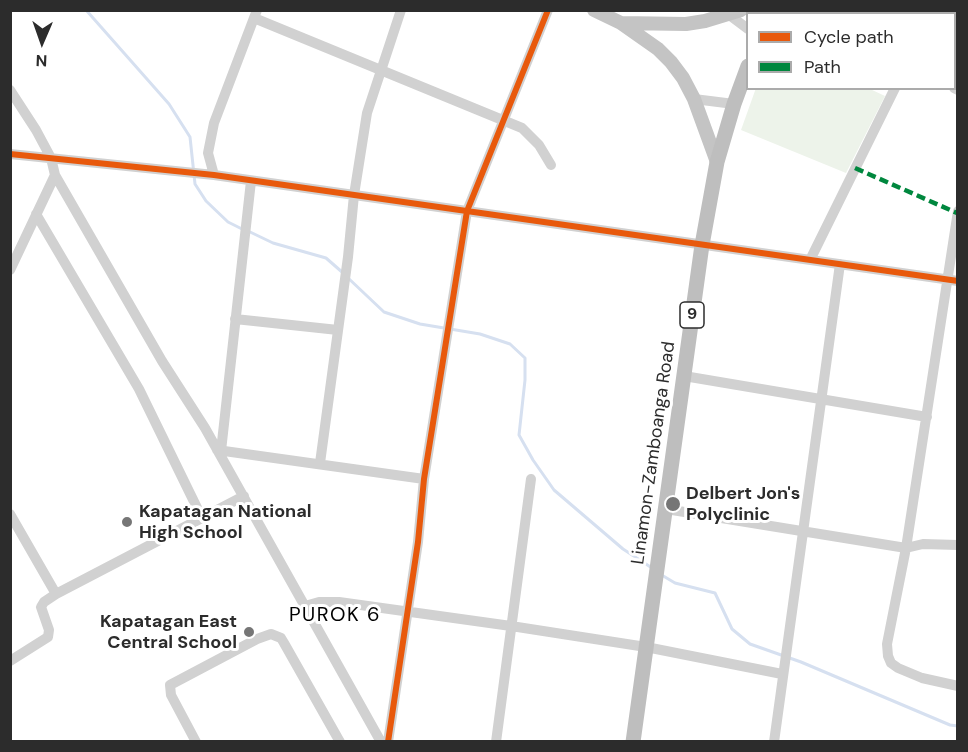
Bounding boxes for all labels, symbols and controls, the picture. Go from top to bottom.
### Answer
north arrow [12,12,72,72]
legend [746,12,956,90]
text: Cycle path [804,25,894,49]
text: N [35,50,48,71]
text: Path [804,55,841,79]
road number: 9 [680,302,704,328]
street label: Linamon-Zamboanga Road [628,340,680,566]
place label: Delbert Jon's Polyclinic [686,483,800,526]
marker: Delbert Jon's Polyclinic [664,495,682,513]
place label: Kapatagan National High School [139,501,312,544]
marker: Kapatagan National High School [120,515,134,529]
district label: PUROK 6 [289,604,381,628]
place label: Kapatagan East Central School [100,611,237,654]
marker: Kapatagan East Central School [242,625,256,639]

